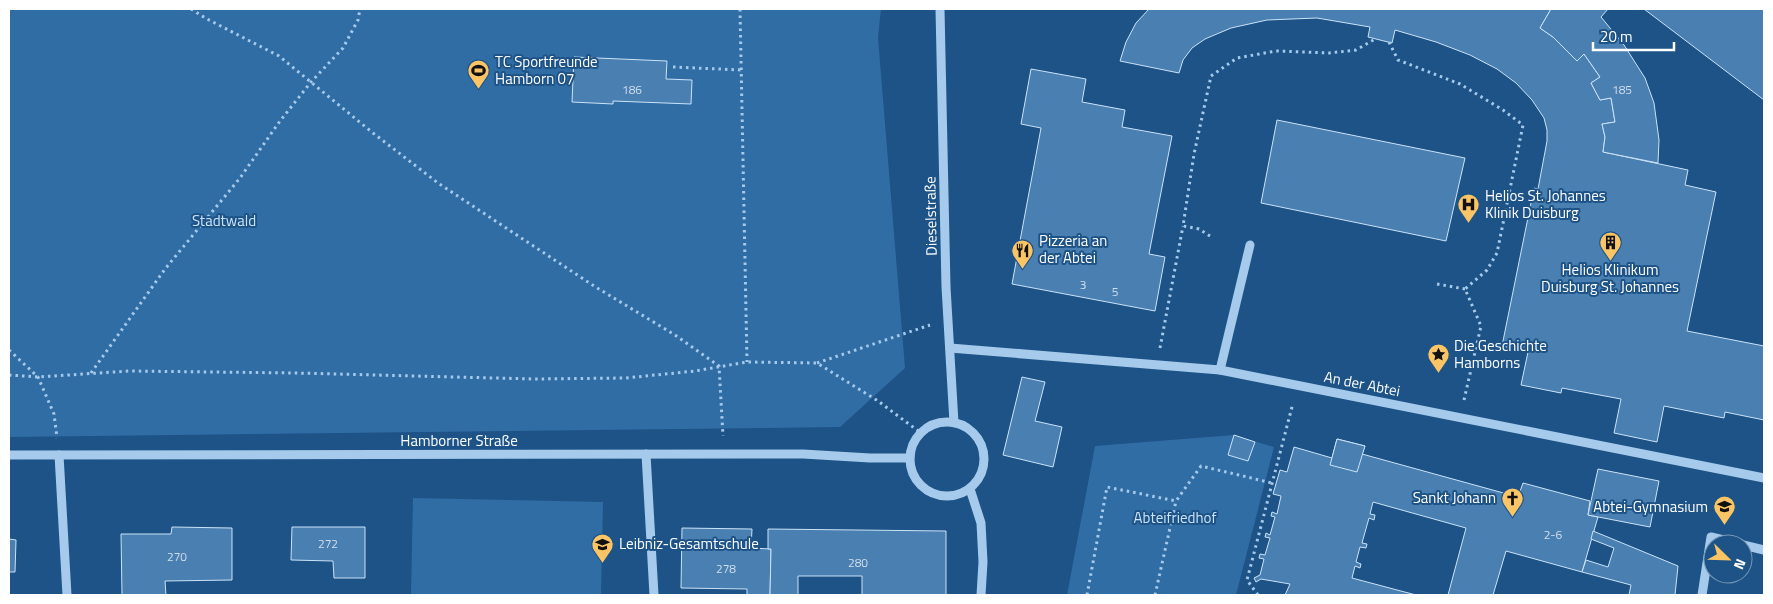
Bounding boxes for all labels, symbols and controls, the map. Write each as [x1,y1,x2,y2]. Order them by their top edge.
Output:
scale bar [1593,20,1674,52]
text: 20 m [1600,25,1633,48]
place label: TC Sportfreunde Hamborn 07 [495,50,598,90]
sports icon: TC Sportfreunde Hamborn 07 [467,59,491,90]
house number: 186 [622,80,642,99]
house number: 185 [1612,80,1632,99]
street label: Dieselstraße [918,176,943,256]
place label: Helios St. Johannes Klinik Duisburg [1485,184,1606,224]
hospital icon: Helios St. Johannes Klinik Duisburg [1457,193,1481,224]
park label: Stadtwald [192,209,256,232]
place label: Pizzeria an der Abtei [1039,229,1107,269]
building icon: Helios Klinikum Duisburg St. Johannes [1598,230,1622,261]
restaurant icon: Pizzeria an der Abtei [1011,238,1035,269]
place label: Helios Klinikum Duisburg St. Johannes [1541,258,1679,298]
house number: 3 [1080,275,1086,294]
house number: 5 [1112,282,1119,301]
place label: Die Geschichte Hamborns [1454,334,1547,374]
place icon: Die Geschichte Hamborns [1426,343,1450,374]
street label: An der Abtei [1322,365,1402,402]
street label: Hamborner Straße [400,429,518,452]
place label: Sankt Johann [1413,486,1496,509]
church icon: Sankt Johann [1500,486,1524,517]
place label: Abtei-Gymnasium [1593,495,1708,518]
school or university icon: Abtei-Gymnasium [1712,495,1736,526]
park label: Abteifriedhof [1134,506,1216,529]
house number: 2-6 [1544,525,1563,544]
school or university icon: Leibniz-Gesamtschule [591,532,615,563]
place label: Leibniz-Gesamtschule [619,532,759,555]
house number: 272 [318,534,338,553]
north arrow [1703,534,1753,584]
house number: 270 [167,547,187,566]
house number: 280 [848,553,868,572]
text: N [1729,556,1752,573]
house number: 278 [716,559,736,578]

